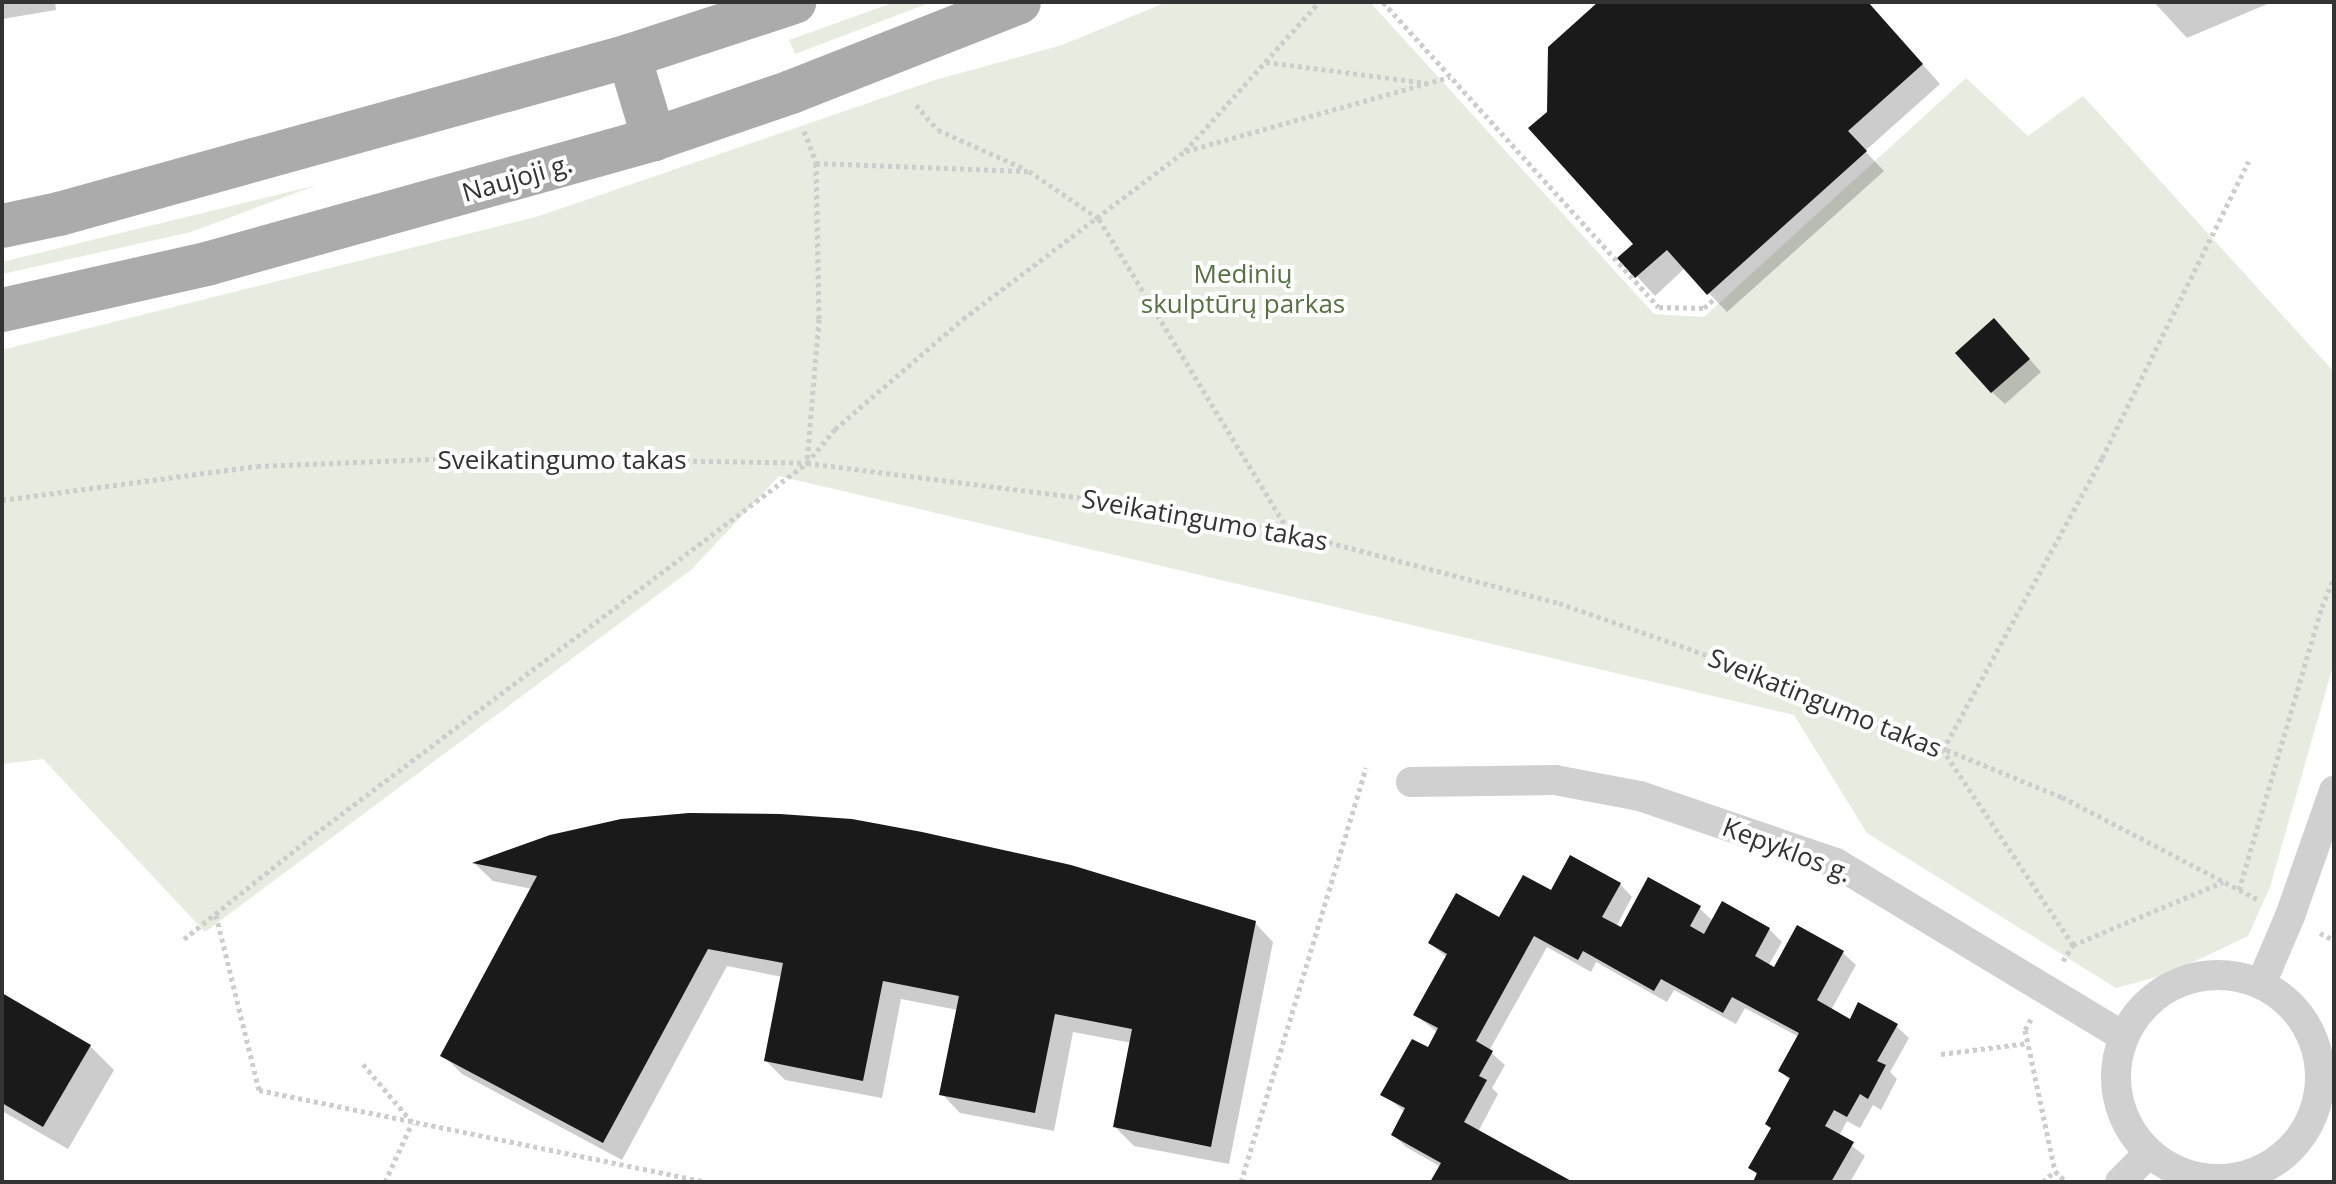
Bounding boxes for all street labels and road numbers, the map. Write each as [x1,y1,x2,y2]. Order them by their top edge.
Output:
street label: Naujoji g. [458,147,576,209]
street label: Sveikatingumo takas [437,444,687,476]
street label: Sveikatingumo takas [1080,483,1330,557]
street label: Sveikatingumo takas [1704,642,1946,764]
street label: Kepyklos g. [1718,811,1856,889]

